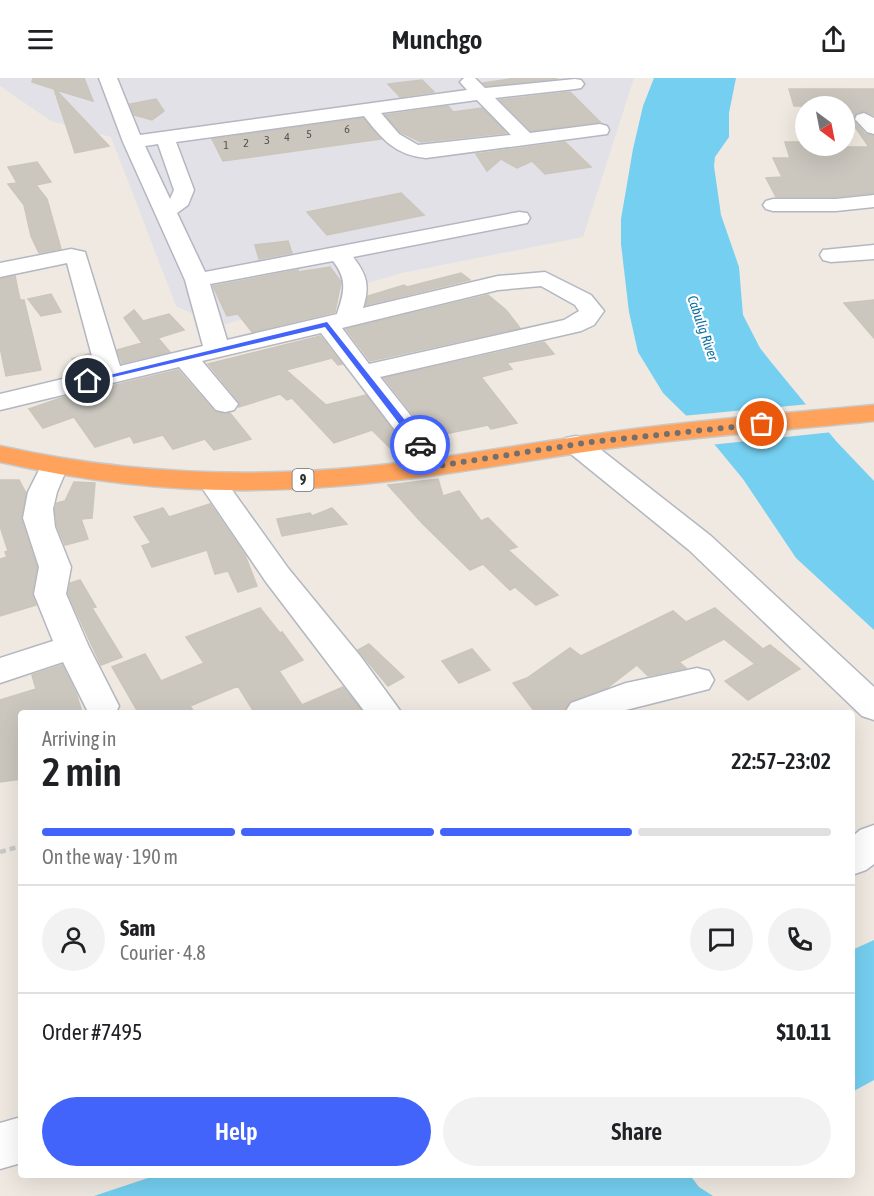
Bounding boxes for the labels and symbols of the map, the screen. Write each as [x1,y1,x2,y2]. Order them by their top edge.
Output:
north arrow [795,96,855,156]
house number: 6 [344,122,350,136]
house number: 5 [306,127,312,141]
house number: 4 [284,130,290,144]
house number: 3 [264,133,270,147]
house number: 2 [243,136,249,150]
house number: 1 [223,138,229,152]
water label: Cabulig River [684,293,722,364]
pin [62,355,113,406]
pin [736,398,787,449]
courier [390,415,450,475]
road number: 9 [292,469,314,491]

